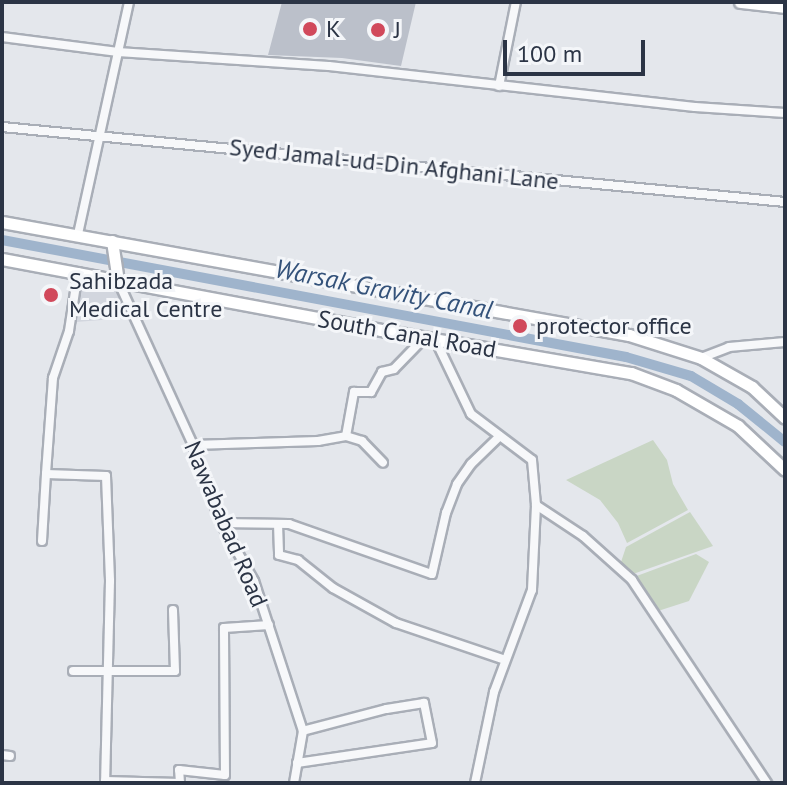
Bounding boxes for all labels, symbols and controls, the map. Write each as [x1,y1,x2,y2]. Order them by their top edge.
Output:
place label: K [326,15,341,43]
place label: J [394,16,401,44]
marker: K [301,20,319,38]
marker: J [369,21,387,39]
scale bar [507,24,649,74]
text: 100 m [517,38,582,69]
street label: Syed Jamal-ud-Din Afghani Lane [228,132,560,196]
water label: Warsak Gravity Canal [272,252,496,326]
place label: Sahibzada Medical Centre [69,267,222,323]
marker: Sahibzada Medical Centre [40,284,62,306]
street label: South Canal Road [316,304,498,364]
place label: protector office [536,312,692,340]
marker: protector office [511,317,529,335]
street label: Nawababad Road [178,437,274,611]

